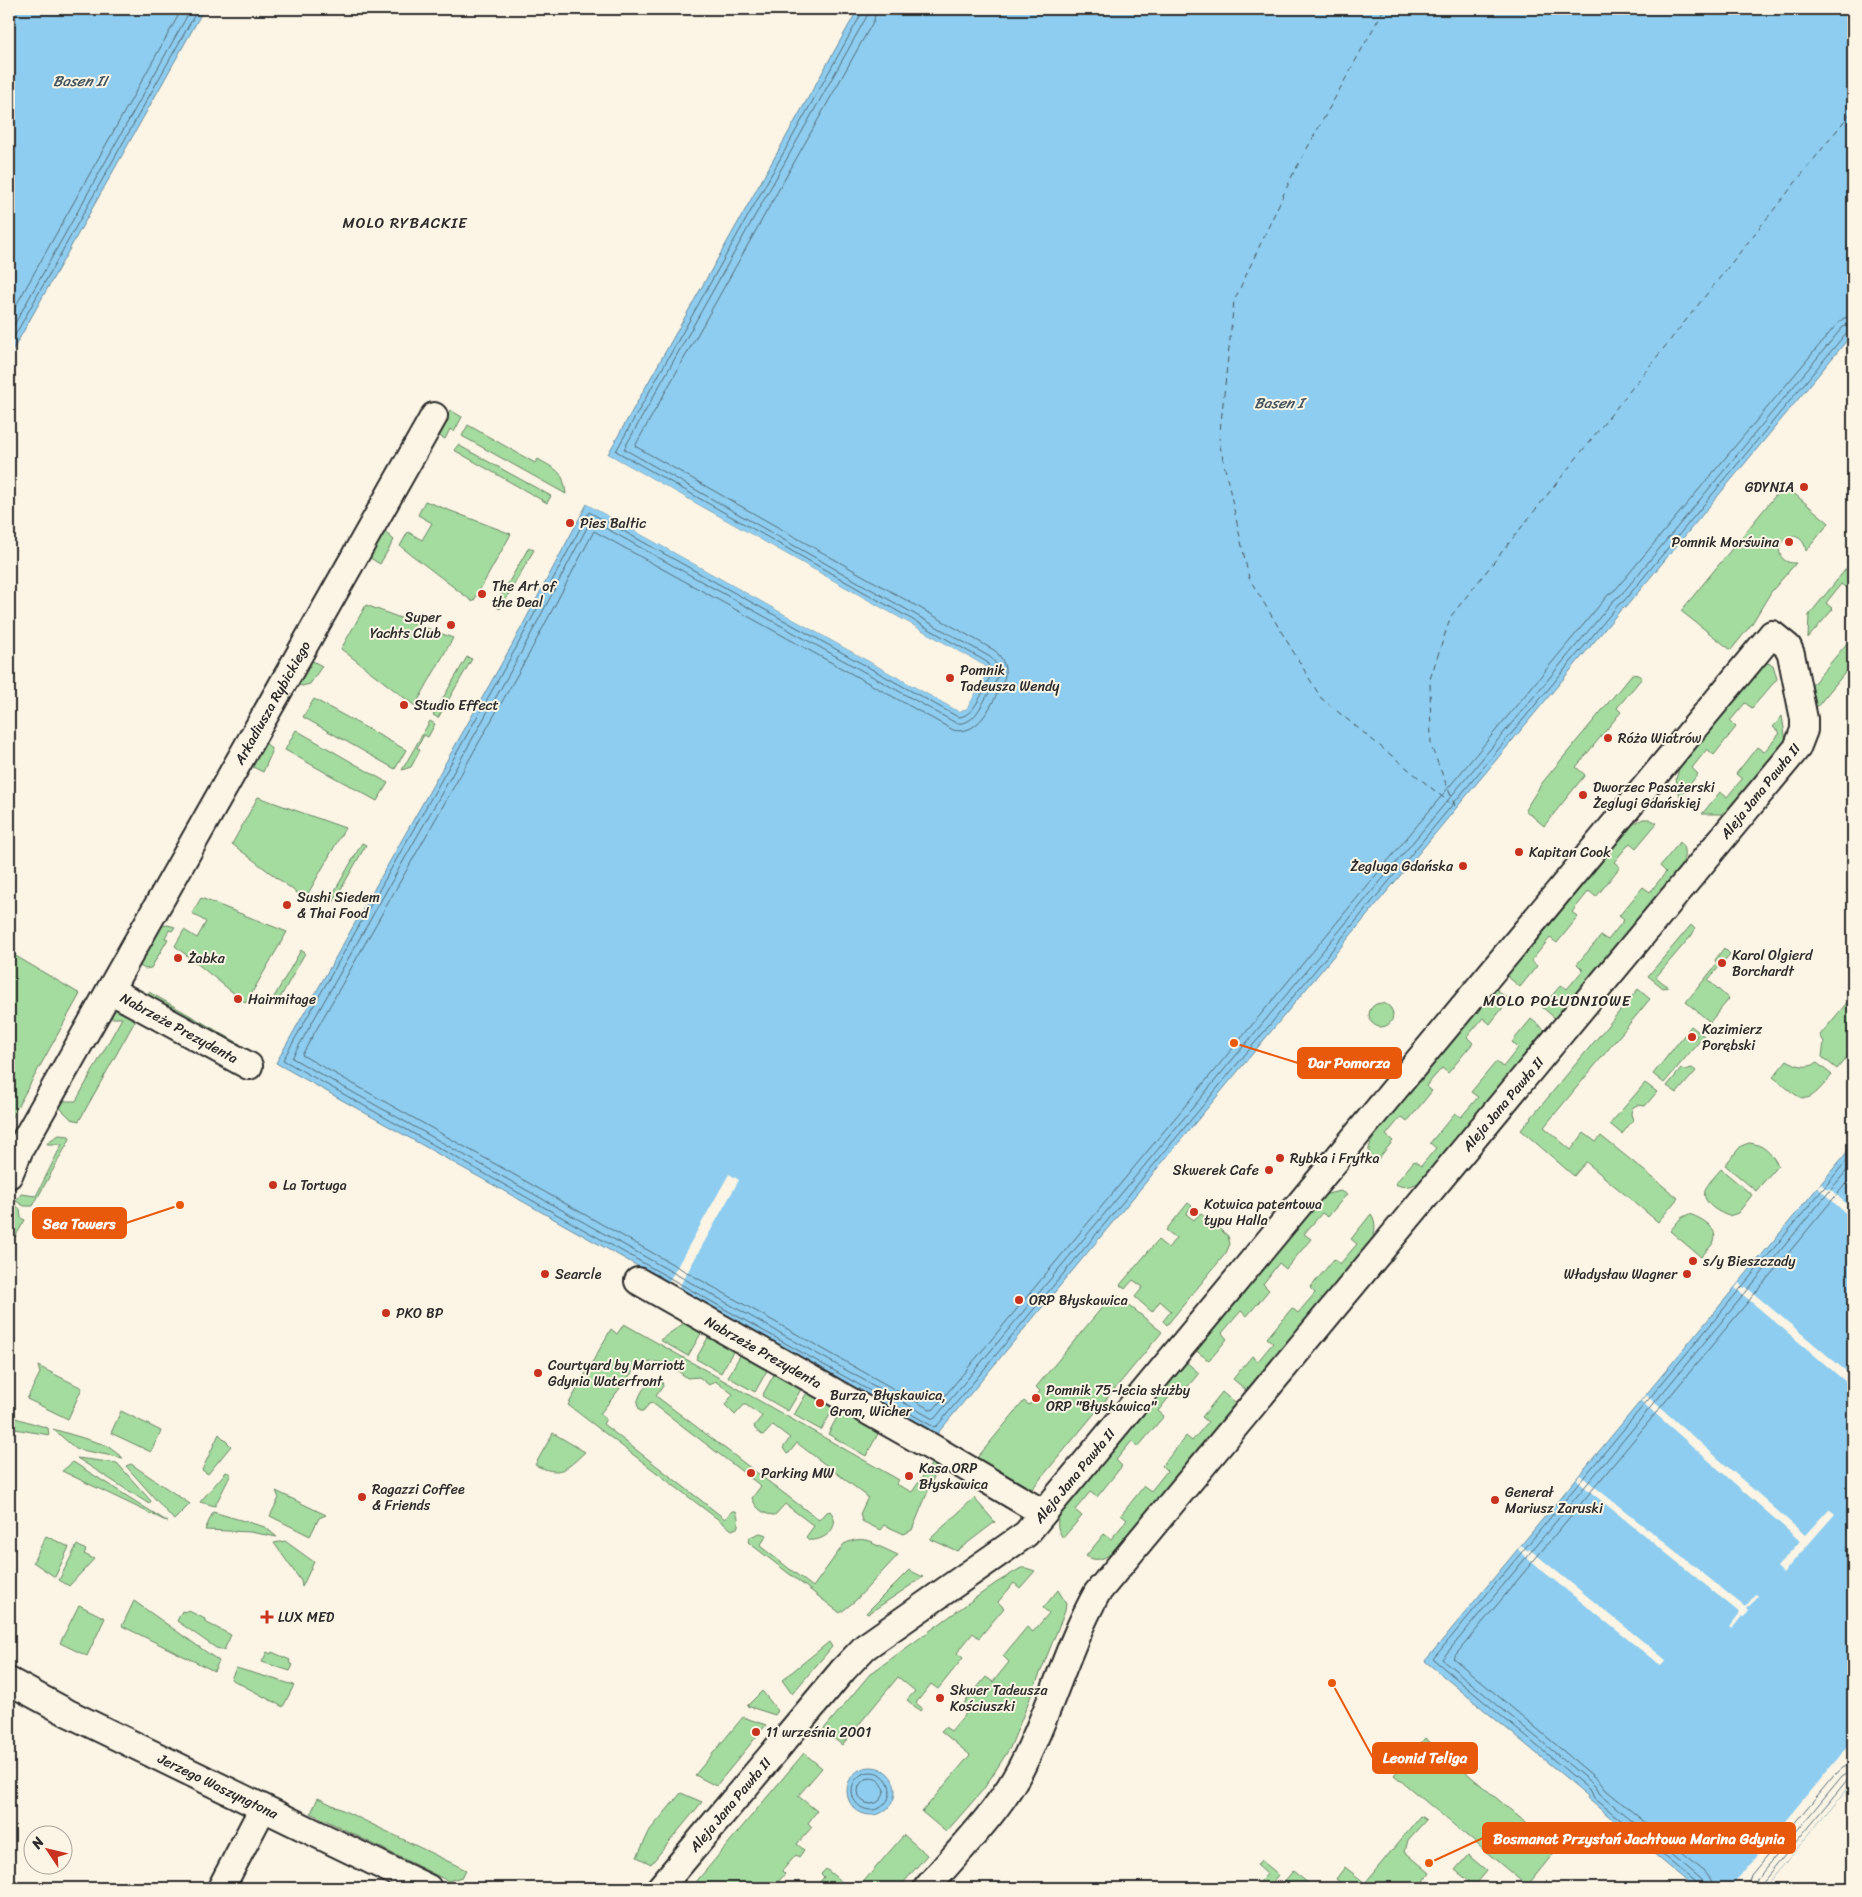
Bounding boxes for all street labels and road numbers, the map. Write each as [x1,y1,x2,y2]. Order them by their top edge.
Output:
street label: Arkadiusza Rybickiego [227,636,318,770]
street label: Aleja Jana Pawła II [1713,737,1807,846]
street label: Nabrzeże Prezydenta [116,986,243,1071]
street label: Aleja Jana Pawła II [1455,1051,1551,1158]
street label: Nabrzeże Prezydenta [700,1309,826,1396]
street label: Aleja Jana Pawła II [1027,1422,1122,1530]
street label: Jerzego Waszyngtona [153,1746,283,1827]
street label: Aleja Jana Pawła II [682,1751,778,1859]

